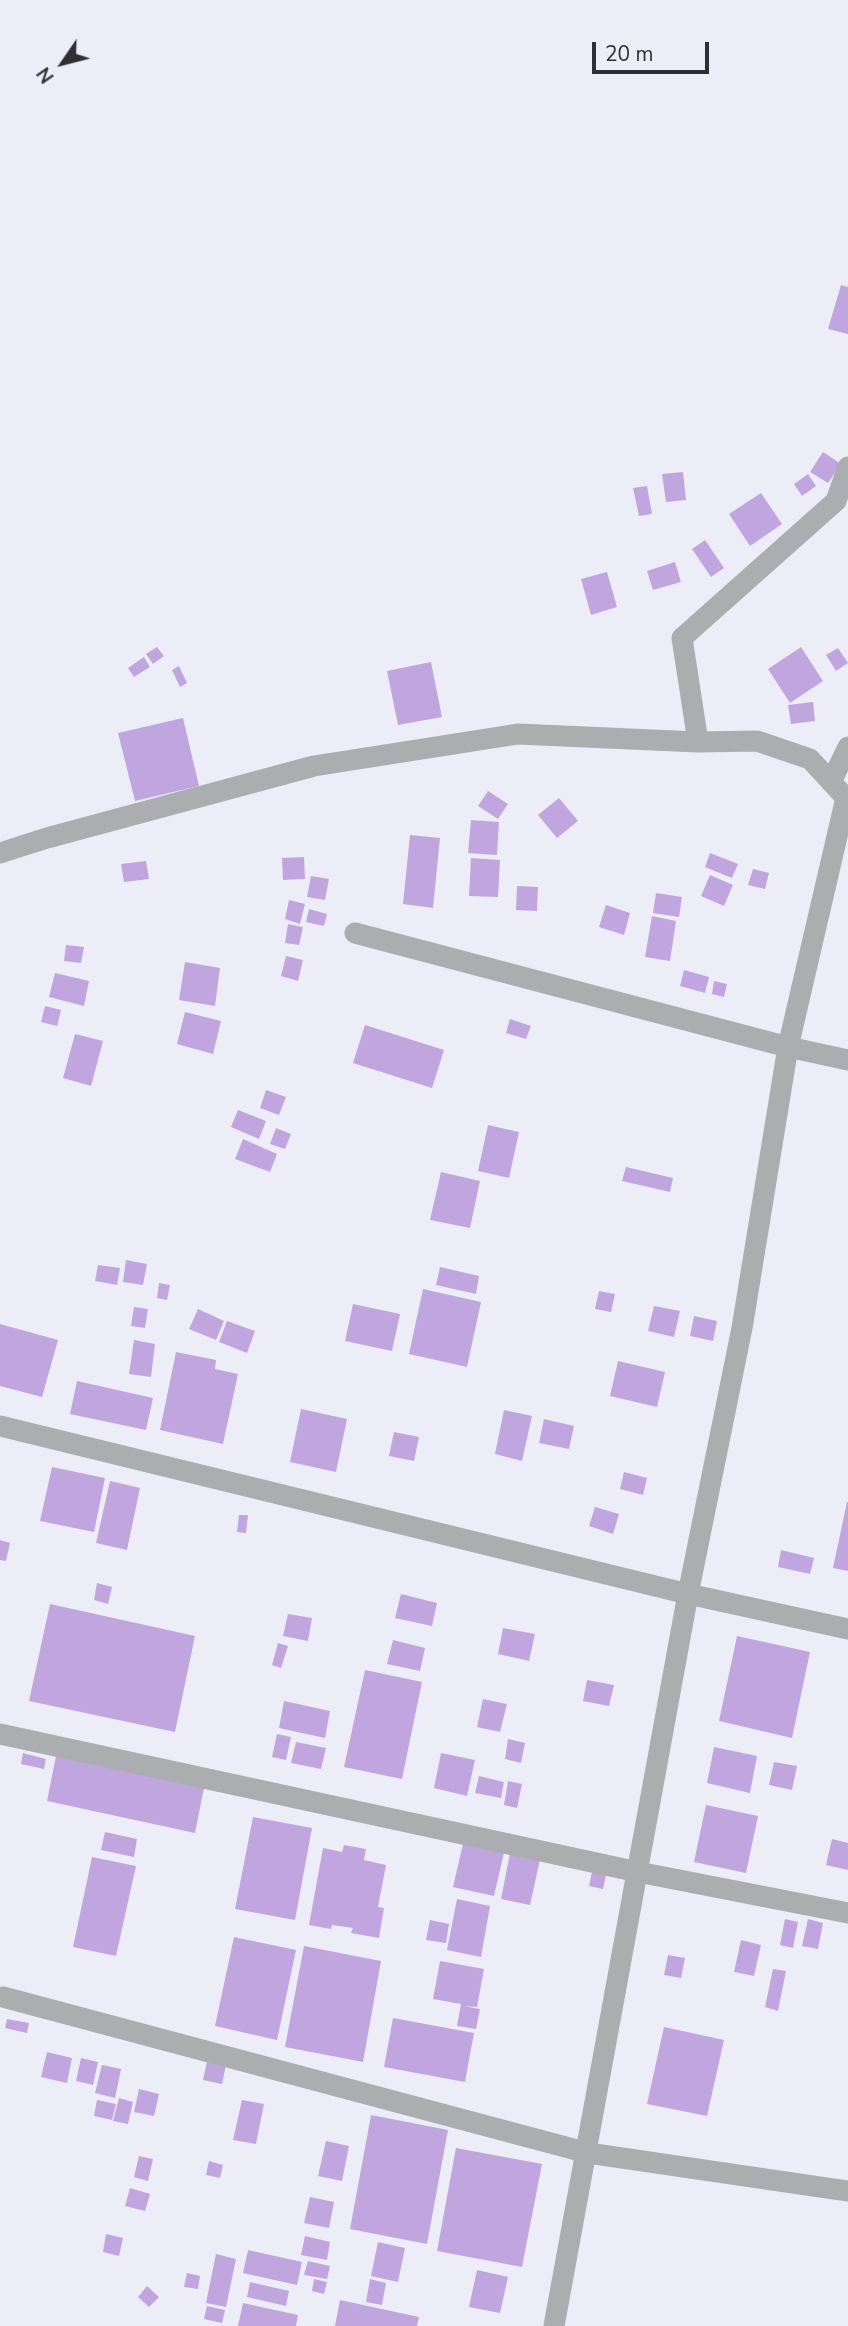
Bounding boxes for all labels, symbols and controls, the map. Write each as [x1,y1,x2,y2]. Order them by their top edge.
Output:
north arrow [28,28,98,98]
scale bar [596,28,713,72]
text: 20 m [605,40,654,68]
text: N [31,62,61,88]

